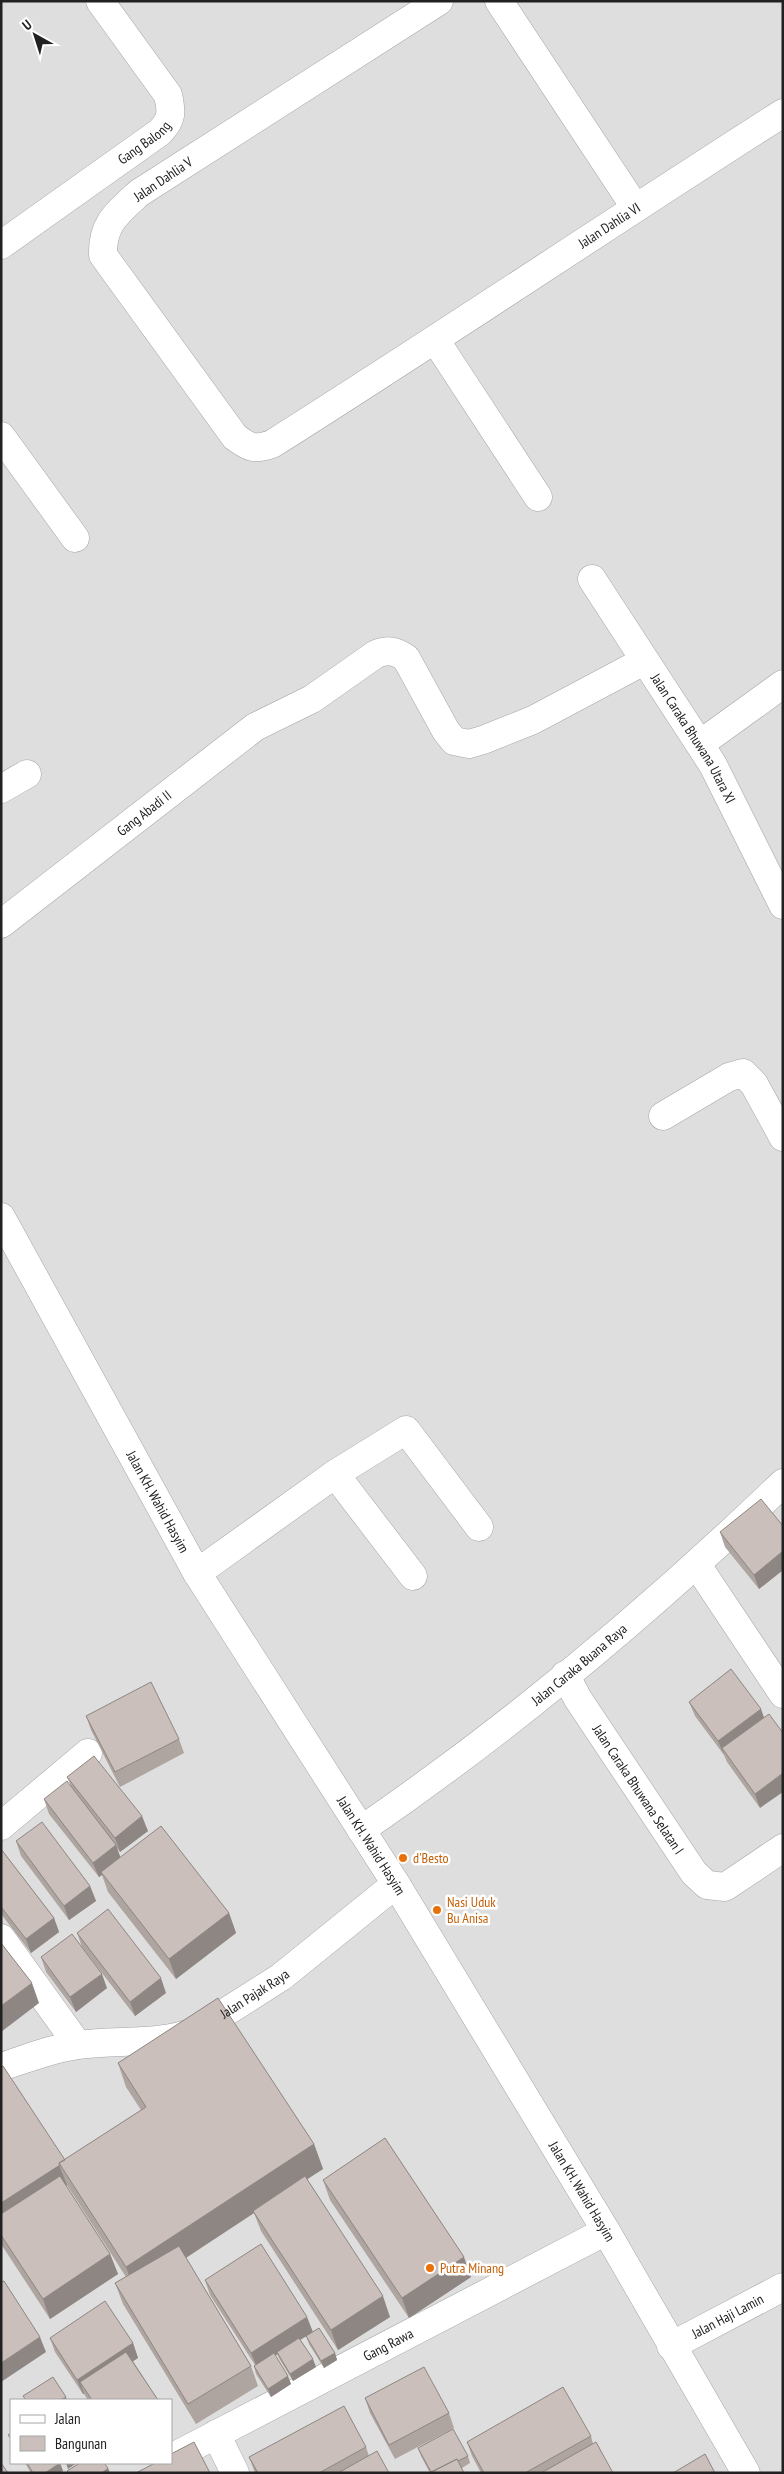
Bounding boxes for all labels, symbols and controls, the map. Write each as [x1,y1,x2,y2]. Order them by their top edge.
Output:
north arrow [10,10,60,60]
text: U [18,16,35,34]
street label: Gang Balong [114,118,175,168]
street label: Jalan Dahlia V [129,152,196,206]
street label: Jalan Dahlia VI [574,199,644,253]
street label: Jalan Caraka Bhuwana Utara XI [646,669,740,806]
street label: Gang Abadi II [113,786,175,840]
street label: Jalan KH. Wahid Hasyim [122,1447,193,1556]
street label: Jalan Caraka Buana Raya [527,1620,631,1710]
street label: Jalan Caraka Bhuwana Selatan I [588,1720,688,1858]
street label: Jalan KH. Wahid Hasyim [333,1792,410,1898]
place label: d'Besto [413,1849,449,1867]
marker: d'Besto [397,1852,409,1864]
place label: Nasi Uduk Bu Anisa [447,1893,496,1927]
marker: Nasi Uduk Bu Anisa [431,1904,443,1916]
street label: Jalan Pajak Raya [216,1965,293,2023]
street label: Jalan KH. Wahid Hasyim [544,2137,619,2245]
place label: Putra Minang [440,2259,504,2277]
marker: Putra Minang [424,2262,436,2274]
street label: Jalan Haji Lamin [688,2290,767,2343]
street label: Gang Rawa [360,2324,416,2365]
legend [10,2399,172,2464]
text: Jalan [54,2409,81,2428]
text: Bangunan [55,2434,107,2453]

